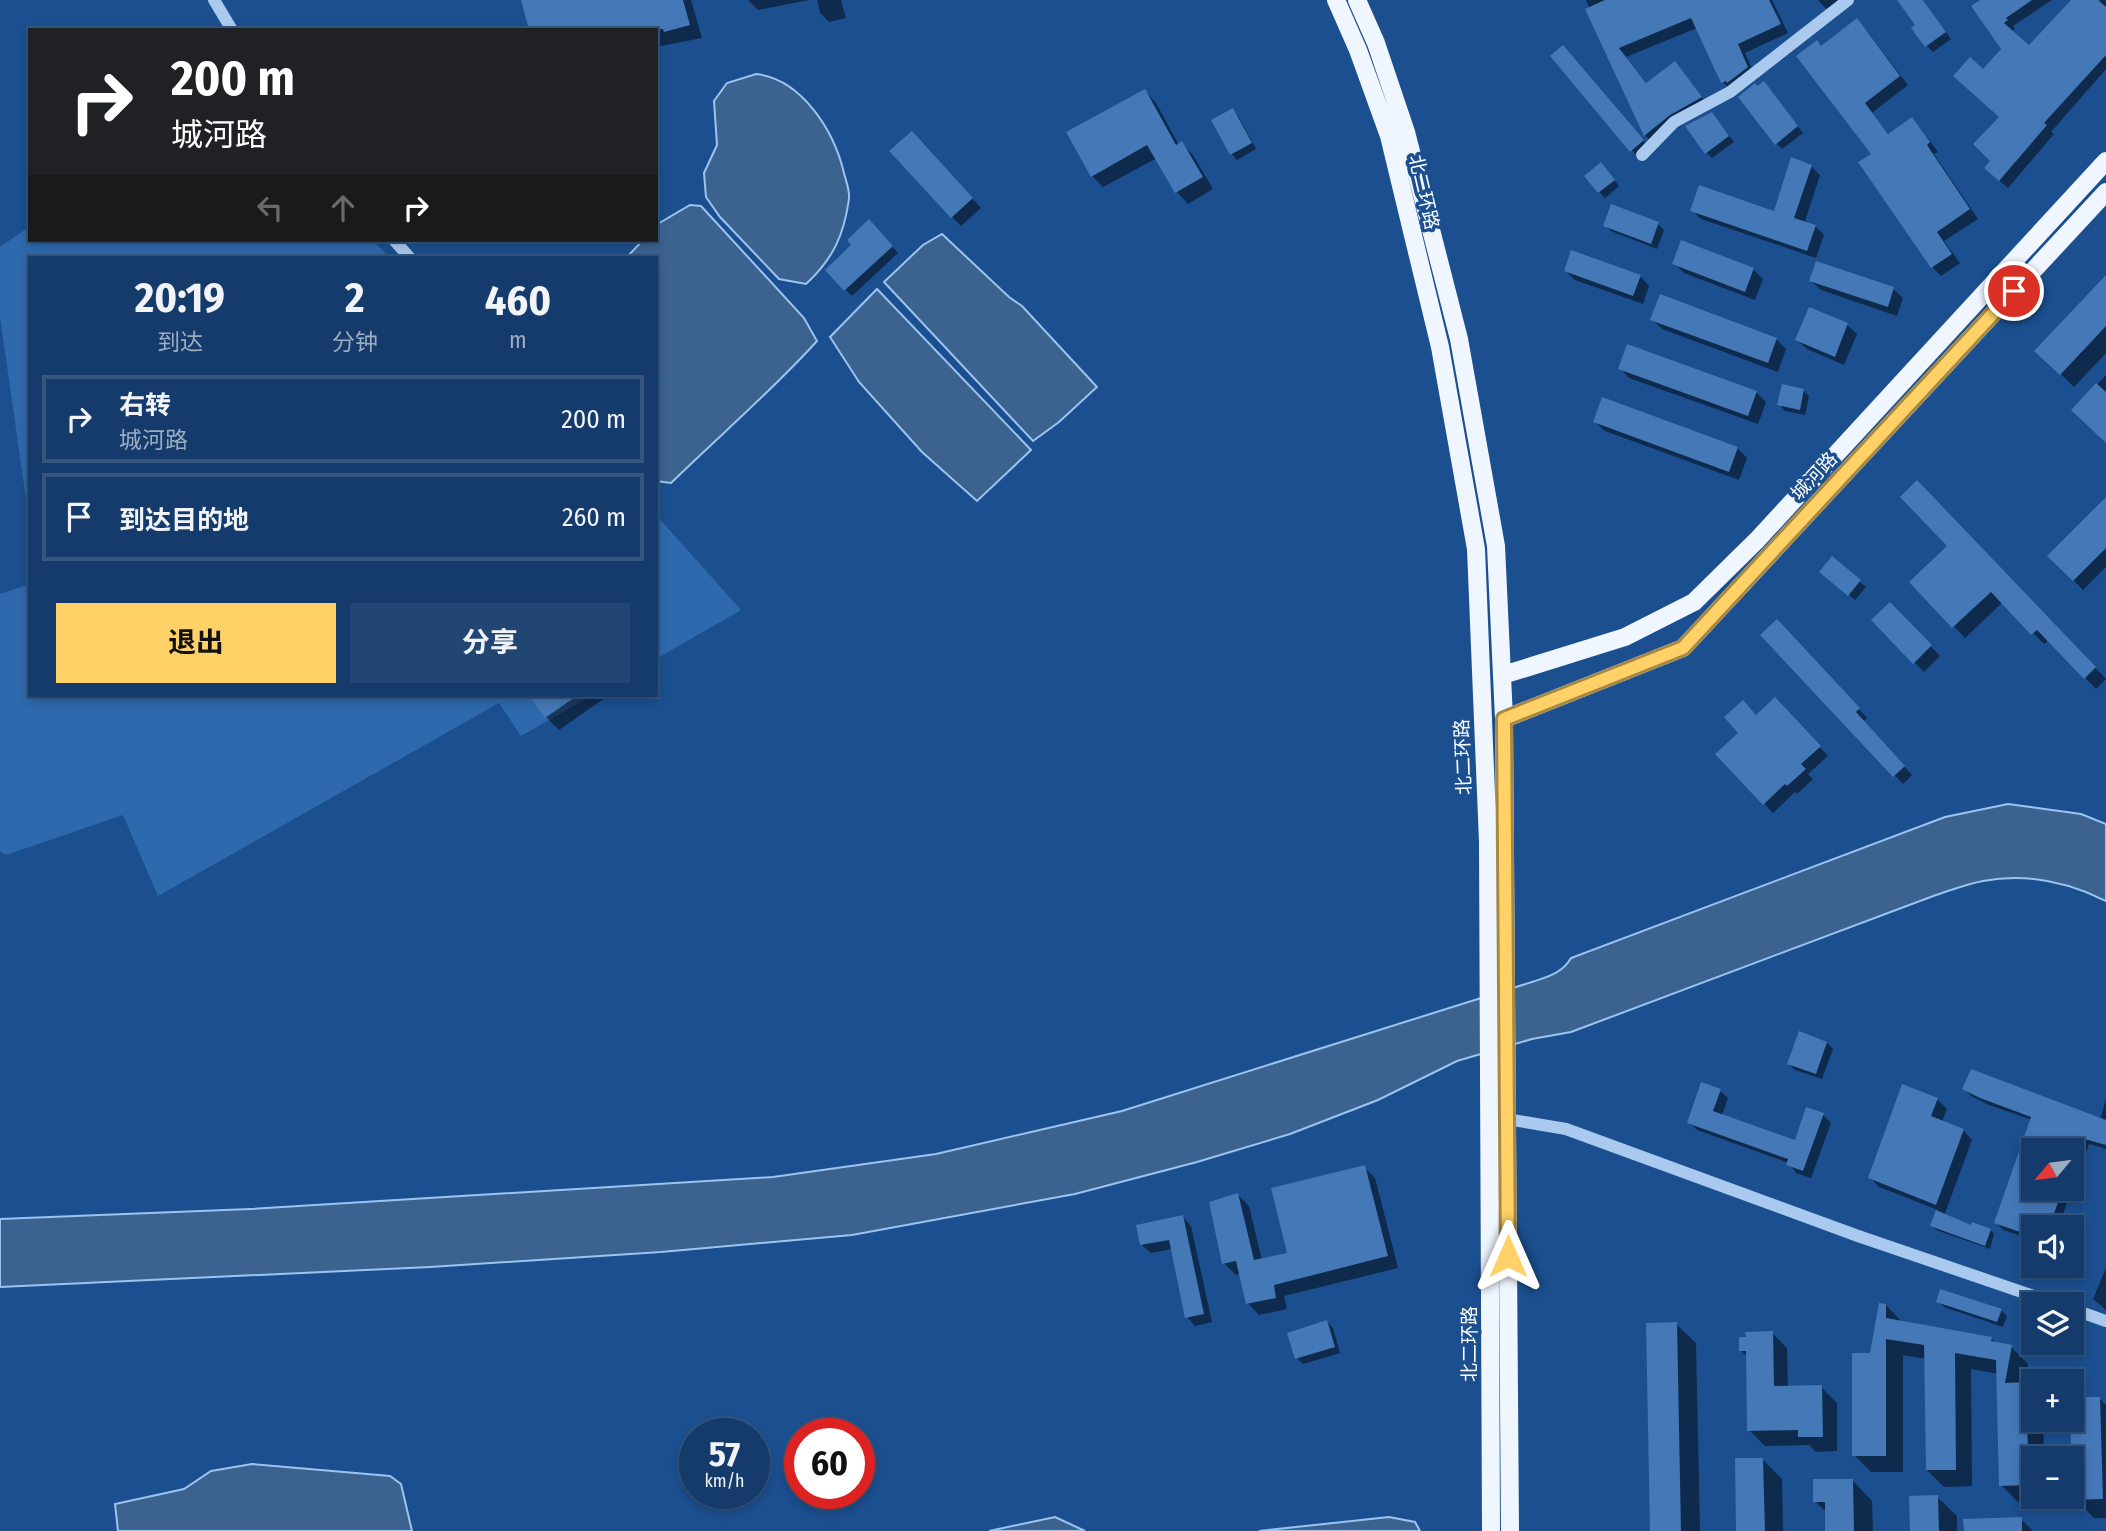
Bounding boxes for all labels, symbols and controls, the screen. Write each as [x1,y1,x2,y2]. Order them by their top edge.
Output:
text: 200 m [171,49,295,108]
icon: right [56,56,147,147]
text: 城河路 [171,116,267,154]
street label: 北二环路 [1404,152,1444,232]
icon: left [251,189,289,227]
icon: ahead [324,189,362,227]
icon: right [397,189,435,227]
pin [1984,261,2044,321]
icon: arrive [1995,272,2033,310]
text: 20:19 [135,273,225,323]
text: 2 [345,273,365,323]
text: 460 [485,276,551,326]
text: m [509,326,527,354]
text: 到达 [157,328,203,356]
text: 分钟 [332,328,378,356]
text: 右转 [119,390,171,421]
icon: right [60,400,98,438]
text: 200 m [561,404,626,435]
text: 城河路 [119,426,188,454]
street label: 城河路 [1786,447,1842,505]
icon: arrive [60,498,98,536]
text: 260 m [562,502,626,533]
text: 到达目的地 [119,505,249,536]
button: 退出 [56,603,336,683]
button: 分享 [350,603,630,683]
street label: 北二环路 [1450,719,1476,795]
north arrow [2021,1138,2084,1200]
map controls [2021,1138,2084,1509]
button: sound [2021,1215,2084,1278]
position arrow [1471,1219,1545,1293]
button: layers [2021,1292,2084,1355]
street label: 北二环路 [1458,1306,1481,1382]
button: + [2021,1369,2084,1432]
speed limit sign: 60 [784,1418,875,1509]
text: 57 [709,1433,740,1475]
button: − [2021,1446,2084,1509]
text: km/h [704,1470,745,1492]

